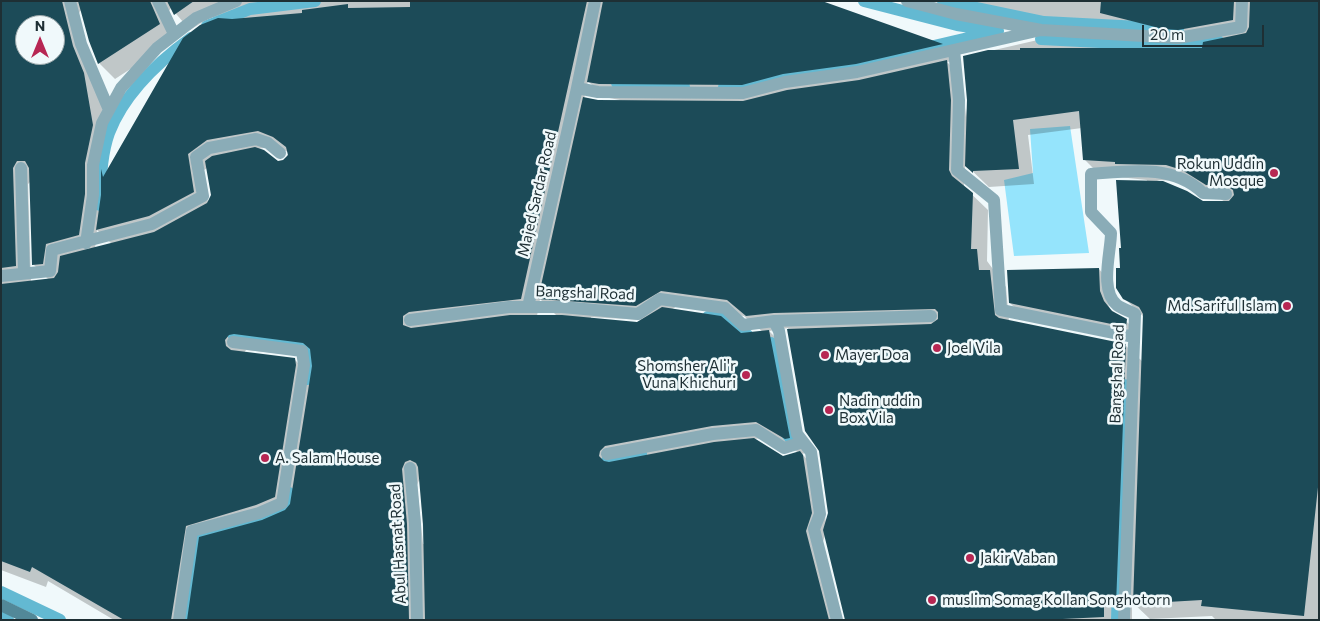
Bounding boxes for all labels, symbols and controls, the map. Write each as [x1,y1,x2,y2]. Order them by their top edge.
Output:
north arrow [15,15,65,65]
scale bar [1145,15,1268,47]
text: N [35,17,45,34]
text: 20 m [1150,25,1184,43]
street label: Majed Sardar Road [514,130,560,258]
place label: Rokun Uddin Mosque [1177,155,1264,190]
marker: Rokun Uddin Mosque [1268,167,1280,179]
street label: Bangshal Road [535,282,635,304]
place label: Md.Sariful Islam [1167,297,1277,315]
marker: Md.Sariful Islam [1281,300,1293,312]
street label: Bangshal Road [1106,324,1128,424]
place label: Joel Vila [947,339,1001,357]
marker: Joel Vila [931,342,943,354]
place label: Mayer Doa [835,346,909,364]
marker: Mayer Doa [819,349,831,361]
place label: Shomsher Ali'r Vuna Khichuri [637,357,736,392]
marker: Shomsher Ali'r Vuna Khichuri [740,369,752,381]
place label: Nadin uddin Box Vila [839,392,920,427]
marker: Nadin uddin Box Vila [823,404,835,416]
place label: A. Salam House [275,449,379,467]
marker: A. Salam House [259,452,271,464]
street label: Abul Hasnat Road [386,483,410,605]
place label: Jakir Vaban [980,549,1056,567]
marker: Jakir Vaban [964,552,976,564]
place label: muslim Somag Kollan Songhotorn [942,591,1171,609]
marker: muslim Somag Kollan Songhotorn [926,594,938,606]

